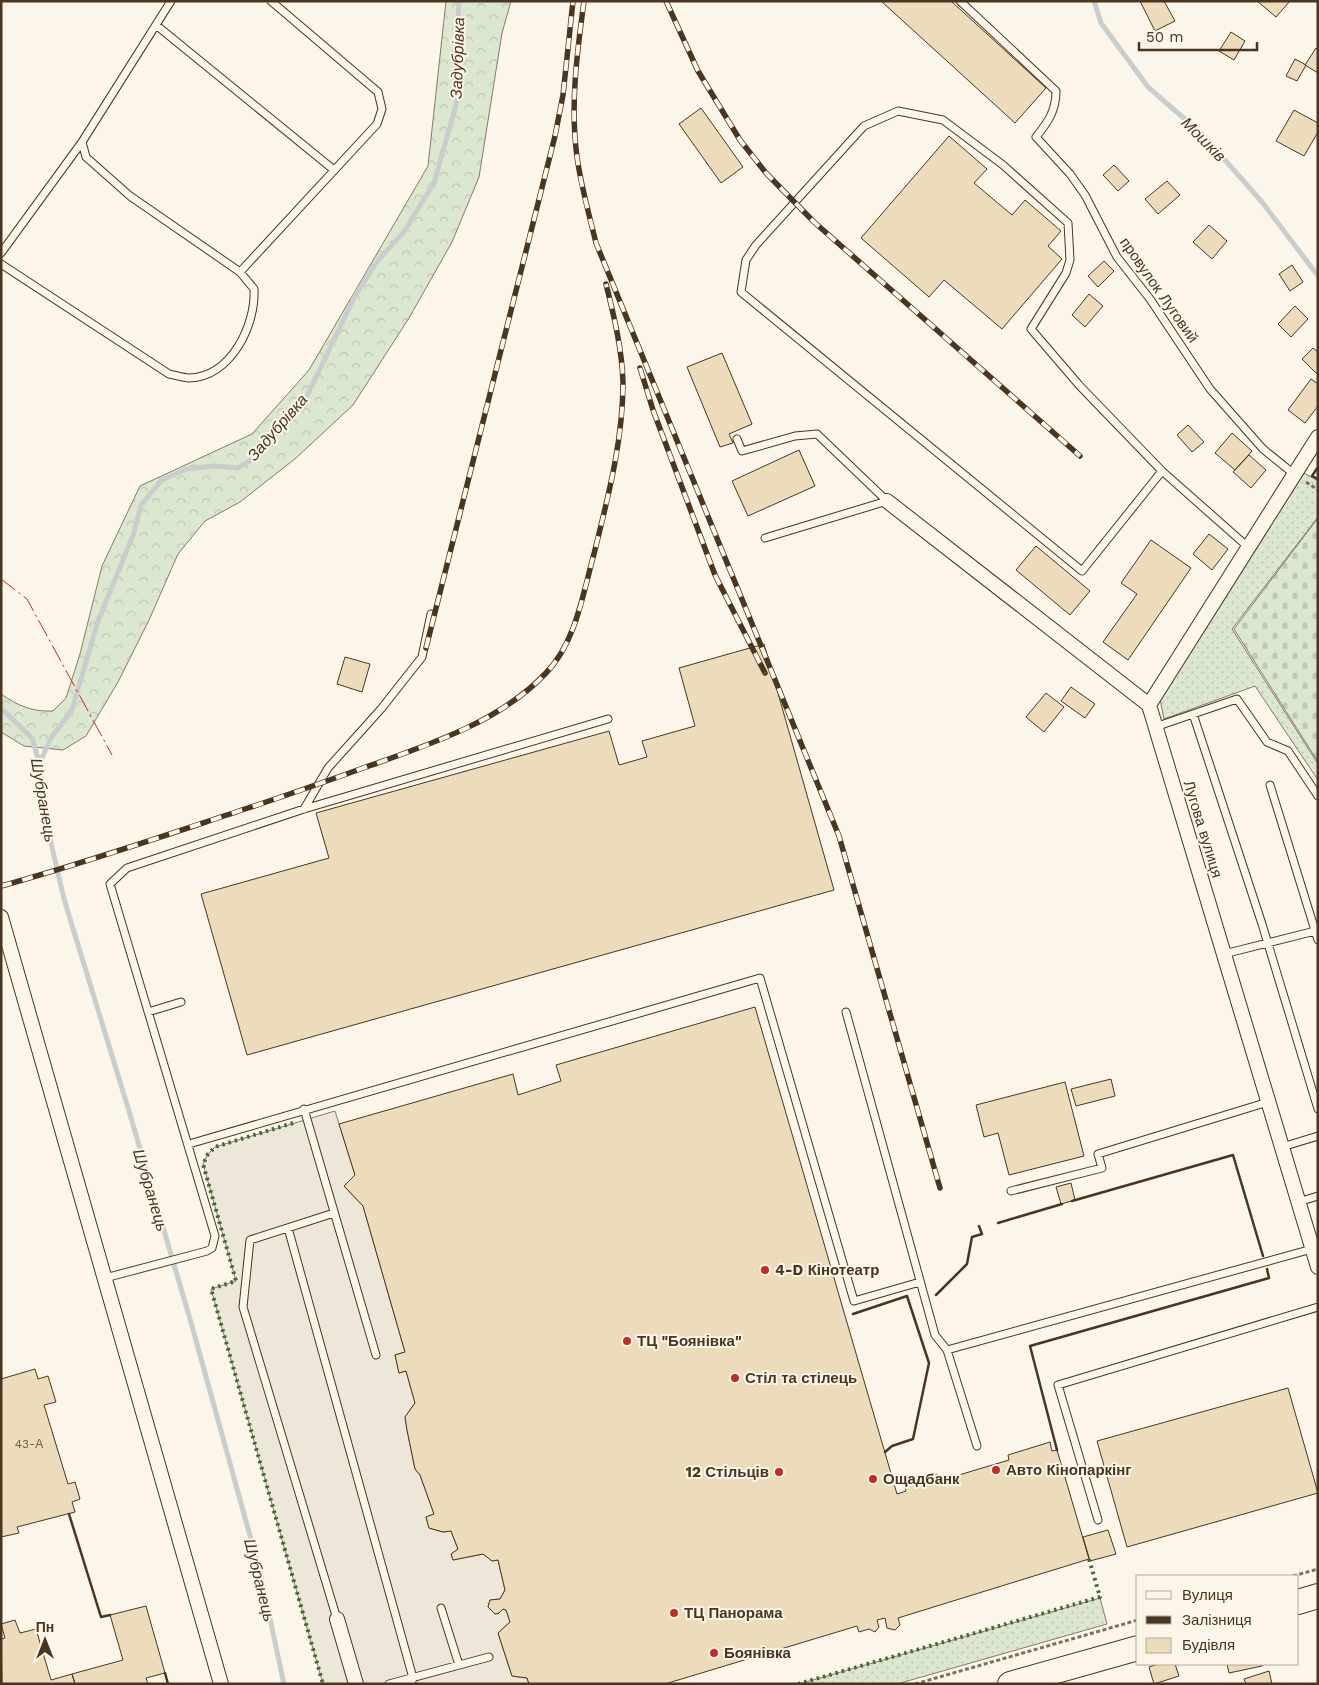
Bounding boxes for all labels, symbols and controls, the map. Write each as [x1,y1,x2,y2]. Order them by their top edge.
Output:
water label: Задубрівка [447,17,468,99]
scale bar [1139,20,1256,52]
text: 50 m [1146,28,1183,46]
water label: Мошків [1177,113,1230,166]
street label: провулок Луговий [1116,234,1202,346]
water label: Задубрівка [243,390,312,465]
water label: Шубранець [27,757,60,844]
street label: Лугова вулиця [1180,778,1226,880]
water label: Шубранець [129,1147,172,1234]
place label: 4-D Кінотеатр [775,1261,879,1279]
marker: 4-D Кінотеатр [759,1264,771,1276]
place label: ТЦ "Боянівка" [637,1332,742,1350]
marker: ТЦ "Боянівка" [621,1335,633,1347]
place label: Стіл та стілець [745,1369,857,1387]
marker: Стіл та стілець [729,1372,741,1384]
house number: 43-А [15,1437,43,1451]
place label: Авто Кінопаркінг [1006,1461,1132,1479]
place label: 12 Стільців [686,1463,769,1481]
marker: Авто Кінопаркінг [990,1464,1002,1476]
marker: 12 Стільців [773,1466,785,1478]
place label: Ощадбанк [883,1470,960,1488]
marker: Ощадбанк [867,1473,879,1485]
water label: Шубранець [240,1537,279,1624]
legend [1136,1575,1299,1665]
text: Вулиця [1182,1586,1233,1604]
place label: ТЦ Панорама [684,1604,783,1622]
marker: ТЦ Панорама [668,1607,680,1619]
text: Залізниця [1182,1611,1252,1629]
north arrow [20,1615,70,1665]
text: Пн [36,1619,54,1635]
text: Будівля [1182,1636,1235,1654]
place label: Боянівка [724,1644,791,1662]
marker: Боянівка [708,1647,720,1659]

